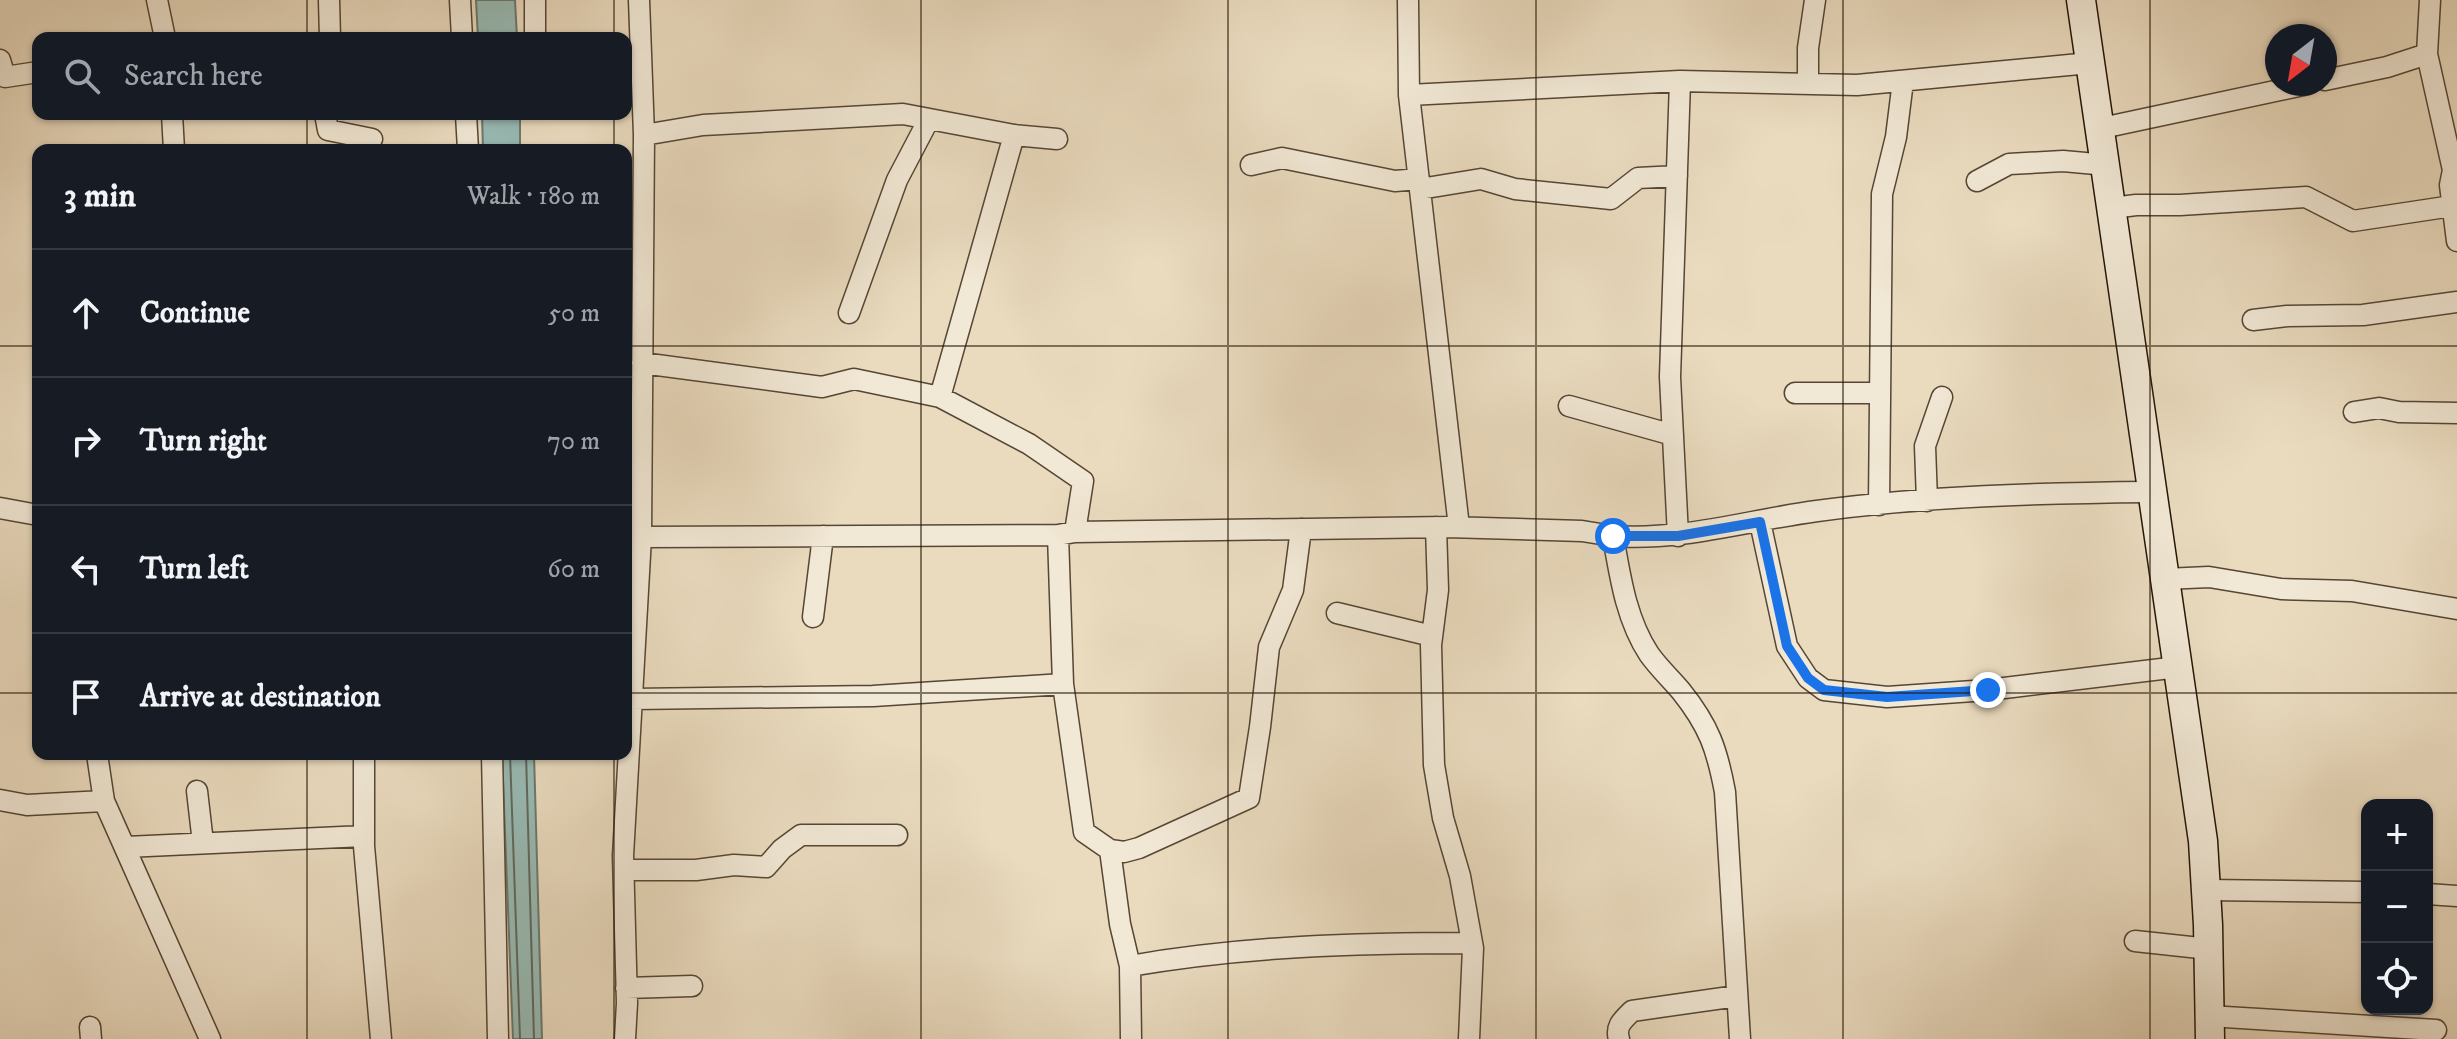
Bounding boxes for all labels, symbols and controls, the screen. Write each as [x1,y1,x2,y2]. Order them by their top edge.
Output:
north arrow [2265,24,2337,96]
search box [32,32,632,120]
icon: search [60,54,104,98]
text: Search here [124,58,263,95]
text: 3 min [64,175,136,217]
text: Walk · 180 m [467,180,600,213]
icon: ahead [64,291,108,335]
text: Continue [140,295,250,332]
text: 50 m [548,297,600,330]
icon: right [64,419,108,463]
text: Turn right [140,423,267,460]
text: 70 m [547,425,600,458]
route start [1595,518,1631,554]
icon: left [64,547,108,591]
text: Turn left [140,551,249,588]
text: 60 m [547,553,600,586]
route end [1970,672,2006,708]
icon: arrive [64,675,108,719]
text: Arrive at destination [140,679,381,716]
map controls [2361,799,2433,1015]
button: + [2361,799,2433,871]
button: − [2361,871,2433,943]
button: locate [2361,943,2433,1015]

